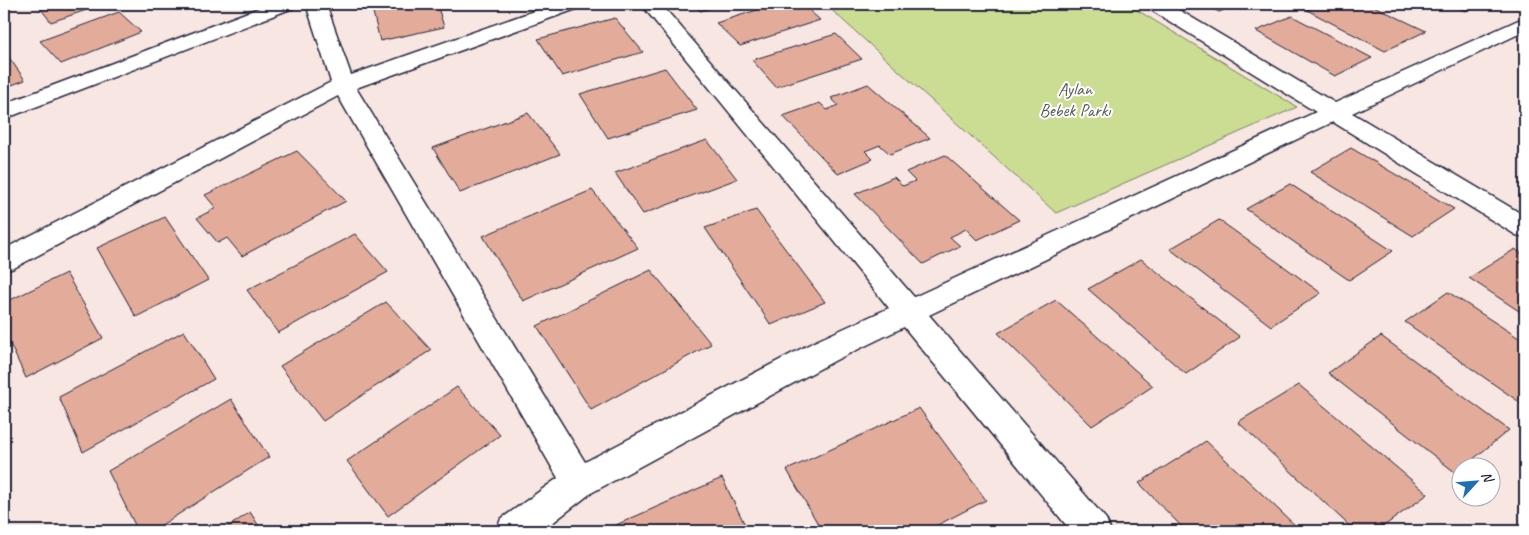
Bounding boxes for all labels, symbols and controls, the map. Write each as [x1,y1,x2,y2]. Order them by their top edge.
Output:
park label: Aylan Bebek Parkı [1039,78,1111,121]
north arrow [1452,458,1502,508]
text: N [1478,469,1498,486]

